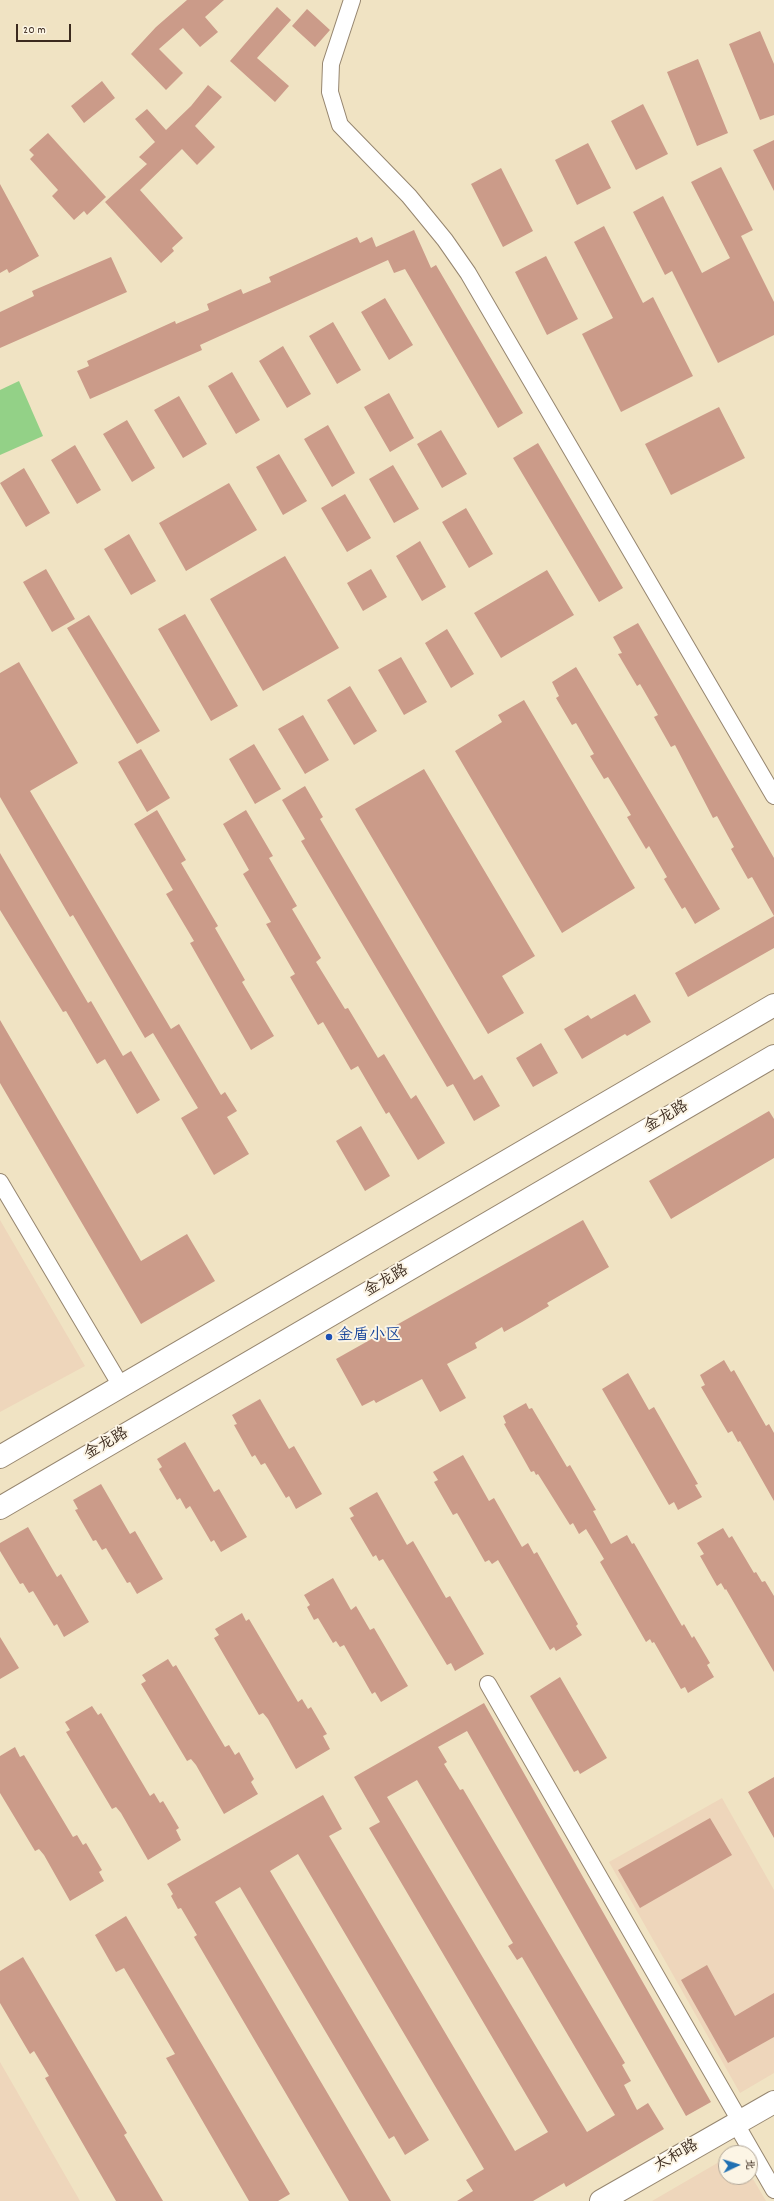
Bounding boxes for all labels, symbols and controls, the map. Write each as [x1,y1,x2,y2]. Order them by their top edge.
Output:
scale bar [18,16,73,42]
text: 20 m [23,22,46,39]
street label: 金龙路 [641,1098,693,1138]
street label: 金龙路 [361,1262,413,1302]
place label: 金盾小区 [337,1327,401,1347]
marker: 金盾小区 [324,1332,334,1342]
street label: 金龙路 [81,1425,133,1465]
street label: 太和路 [651,2137,703,2177]
north arrow [718,2145,758,2185]
text: 北 [741,2158,757,2170]

